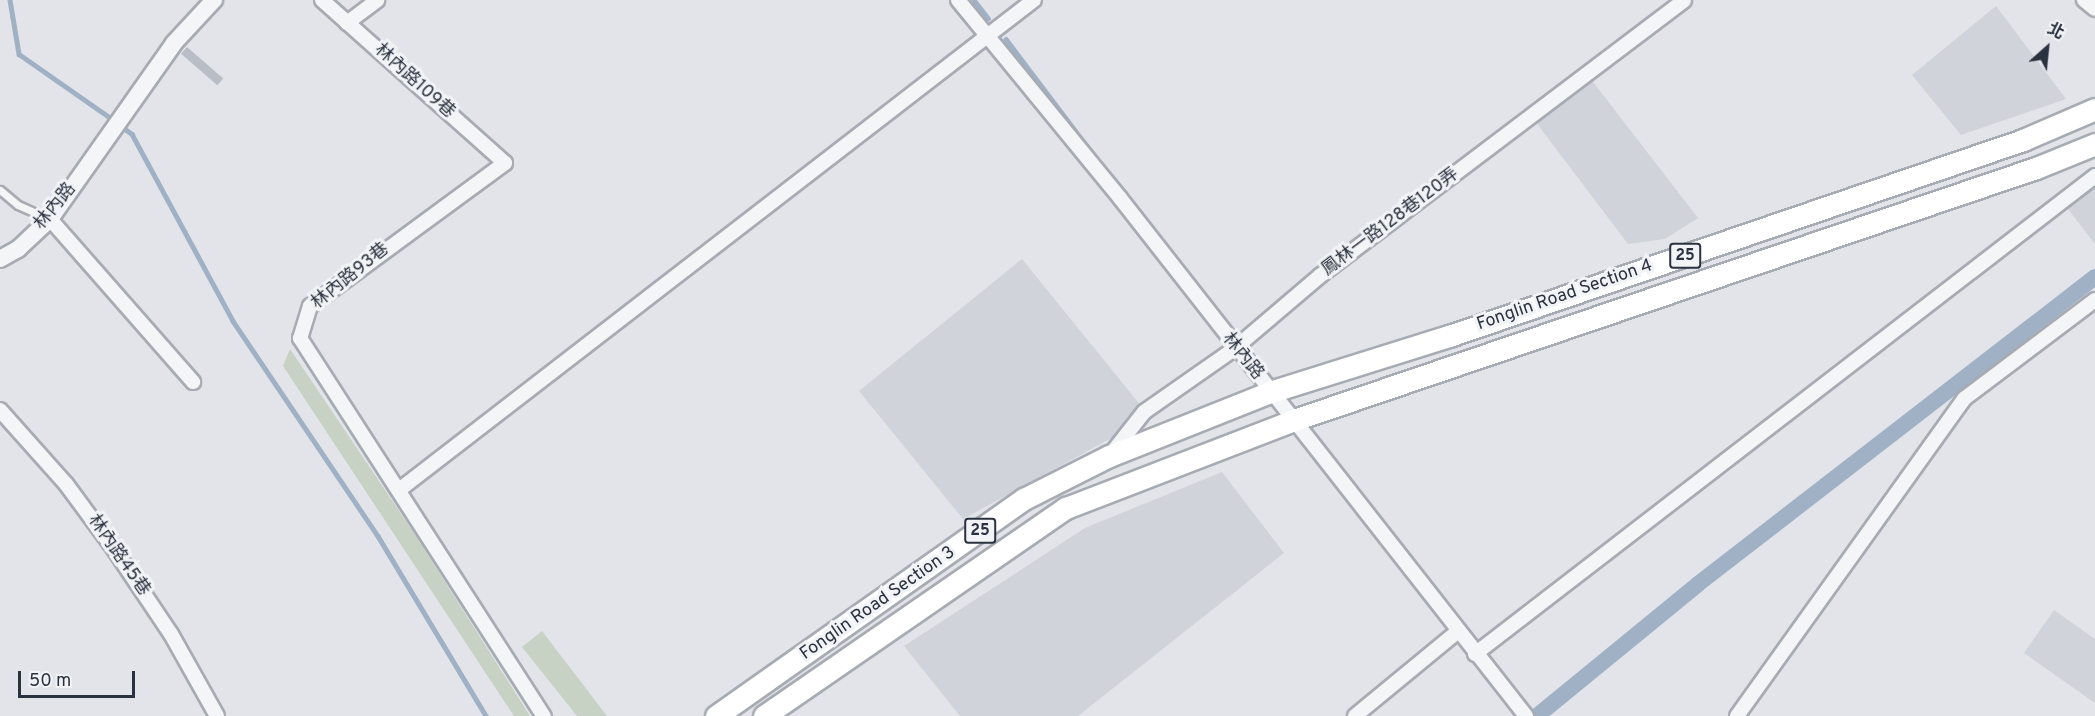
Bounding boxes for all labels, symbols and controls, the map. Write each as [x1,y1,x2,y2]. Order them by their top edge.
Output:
north arrow [2017,18,2077,78]
text: 北 [2043,19,2067,45]
street label: 林內路109巷 [369,40,459,124]
street label: 鳳林一路128巷120弄 [1318,164,1464,282]
street label: 林內路 [31,179,81,235]
street label: 林內路93巷 [308,239,394,315]
road number: 25 [1668,243,1702,269]
street label: Fonglin Road Section 4 [1474,256,1656,336]
street label: 林內路 [1217,329,1267,385]
street label: 林內路45巷 [82,511,154,601]
road number: 25 [964,518,996,544]
street label: Fonglin Road Section 3 [796,542,960,666]
scale bar [21,659,138,697]
text: 50 m [29,670,71,693]

